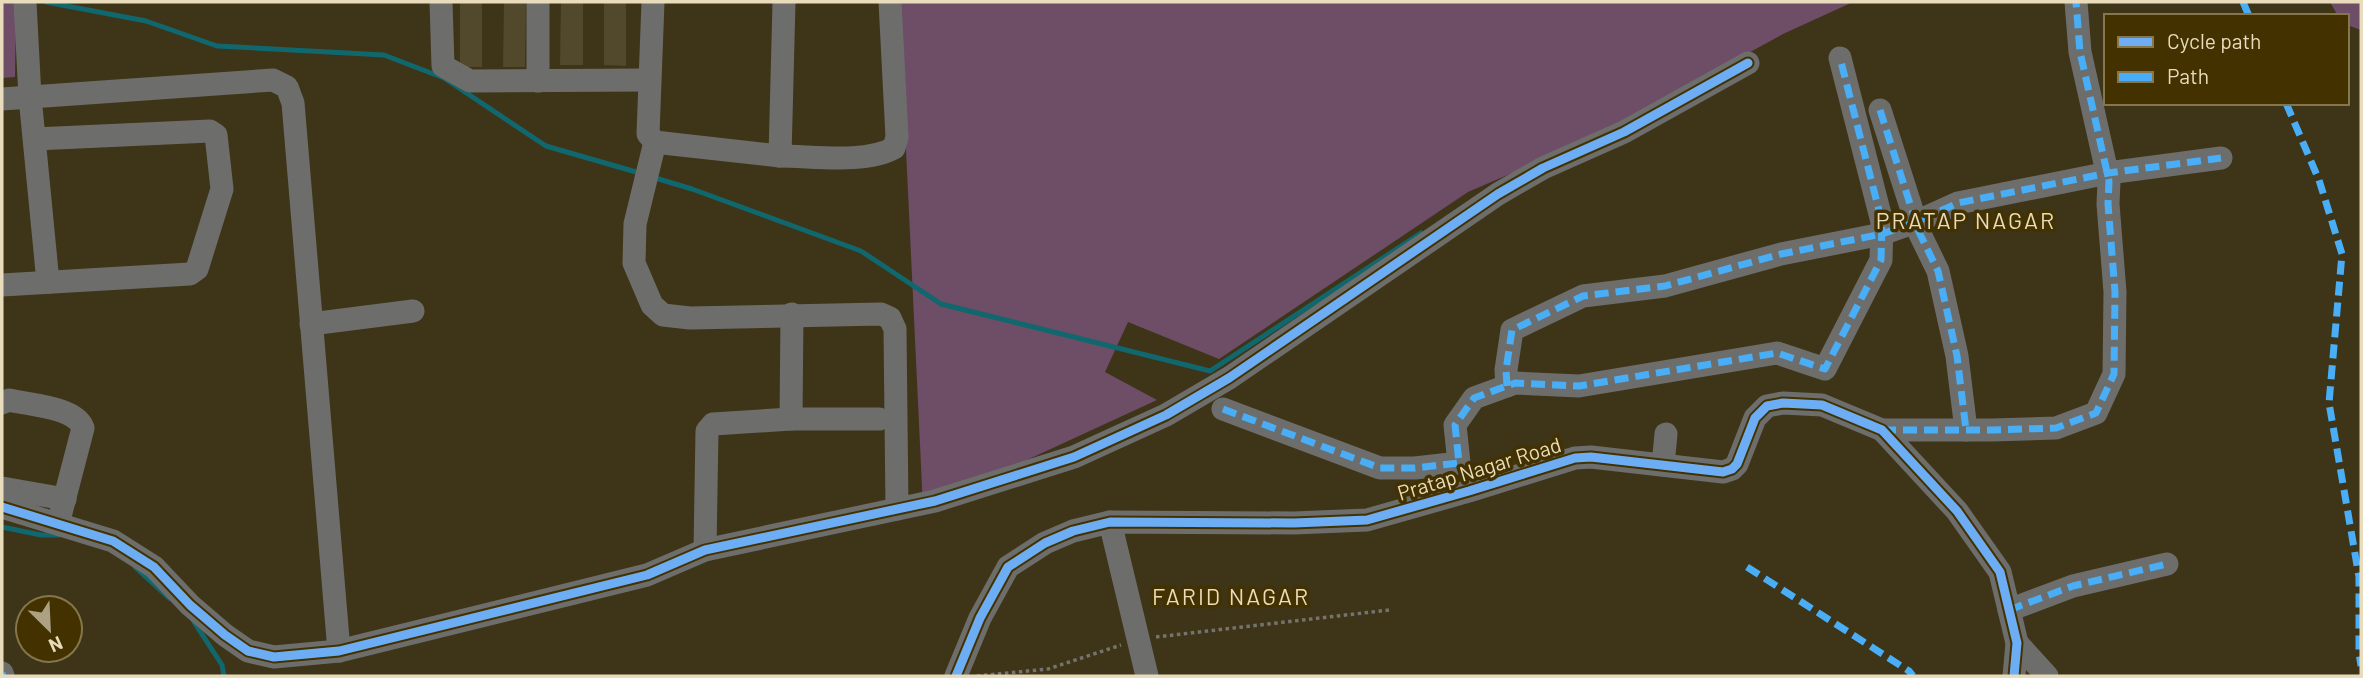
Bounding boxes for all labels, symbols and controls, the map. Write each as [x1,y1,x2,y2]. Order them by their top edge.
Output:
legend [2104,14,2349,105]
text: Cycle path [2167,28,2261,53]
text: Path [2167,63,2209,88]
district label: PRATAP NAGAR [1876,206,2056,234]
street label: Pratap Nagar Road [1394,431,1564,505]
district label: FARID NAGAR [1152,582,1310,610]
north arrow [14,594,84,664]
text: N [46,632,67,658]

